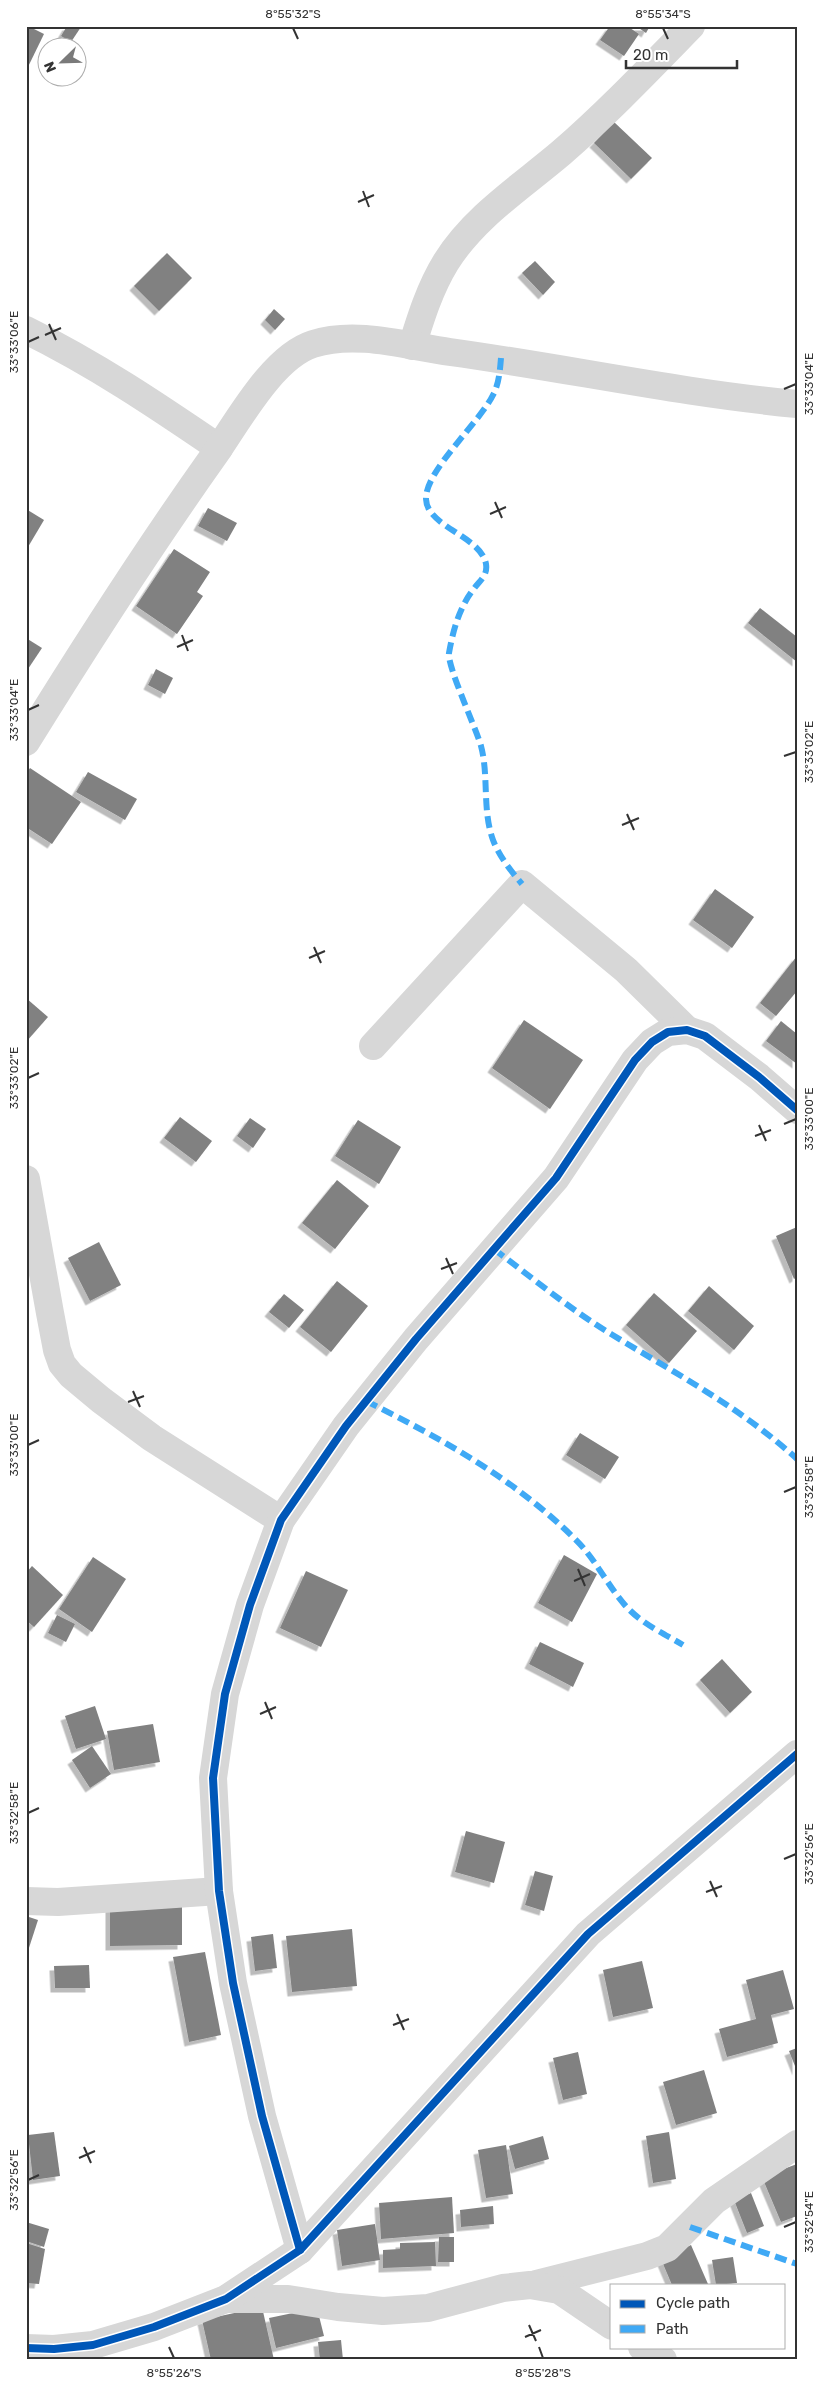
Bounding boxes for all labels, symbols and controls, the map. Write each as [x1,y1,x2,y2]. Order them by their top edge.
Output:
text: 8°55'32"S [265,7,321,21]
text: 8°55'34"S [635,7,691,21]
north arrow [38,38,88,88]
scale bar [626,38,737,70]
text: 20 m [633,46,668,64]
text: N [41,59,60,75]
text: 33°33'06"E [7,311,21,373]
text: 33°33'04"E [802,353,816,415]
text: 33°33'04"E [7,679,21,741]
text: 33°33'02"E [802,721,816,783]
text: 33°33'02"E [7,1047,21,1109]
text: 33°33'00"E [802,1087,816,1151]
text: 33°33'00"E [7,1413,21,1477]
text: 33°32'58"E [802,1456,816,1518]
text: 33°32'58"E [7,1782,21,1844]
text: 33°32'56"E [802,1823,816,1885]
text: 33°32'56"E [7,2149,21,2211]
text: 33°32'54"E [802,2191,816,2253]
legend [610,2284,786,2348]
text: Cycle path [656,2294,730,2312]
text: Path [656,2320,689,2338]
text: 8°55'26"S [147,2366,201,2380]
text: 8°55'28"S [515,2366,571,2380]

